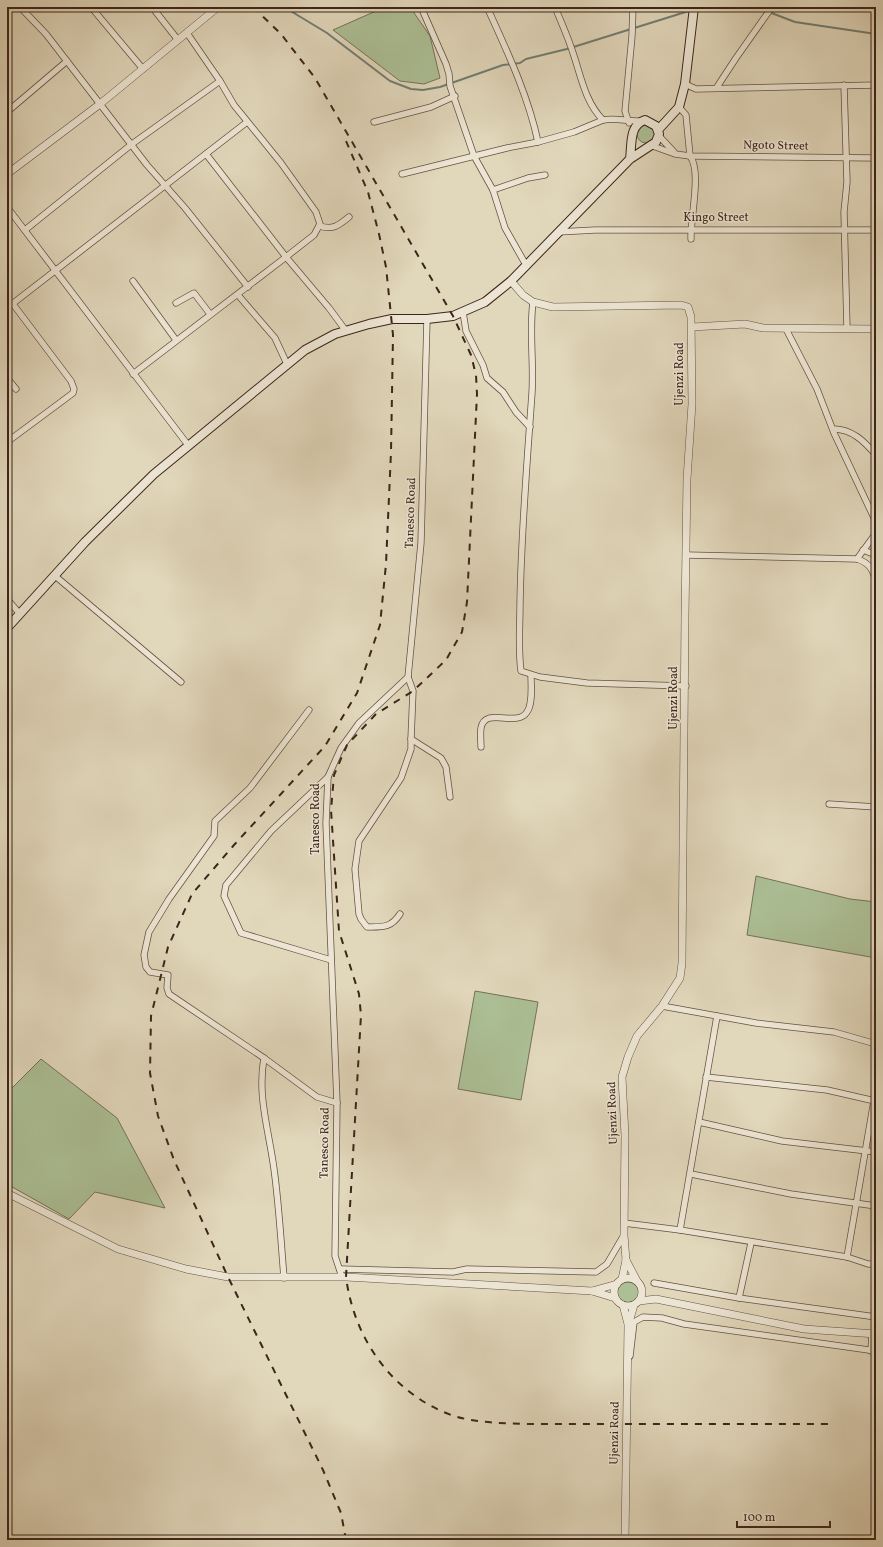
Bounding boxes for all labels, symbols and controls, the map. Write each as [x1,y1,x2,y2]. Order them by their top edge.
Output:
street label: Ngoto Street [743,137,809,155]
street label: Kingo Street [683,210,749,226]
street label: Ujenzi Road [672,342,688,406]
street label: Tanesco Road [402,477,420,549]
street label: Ujenzi Road [666,666,682,730]
street label: Tanesco Road [308,783,324,855]
street label: Ujenzi Road [604,1081,622,1145]
street label: Tanesco Road [316,1107,334,1179]
street label: Ujenzi Road [606,1401,624,1465]
scale bar [737,1503,830,1529]
text: 100 m [743,1510,776,1526]

